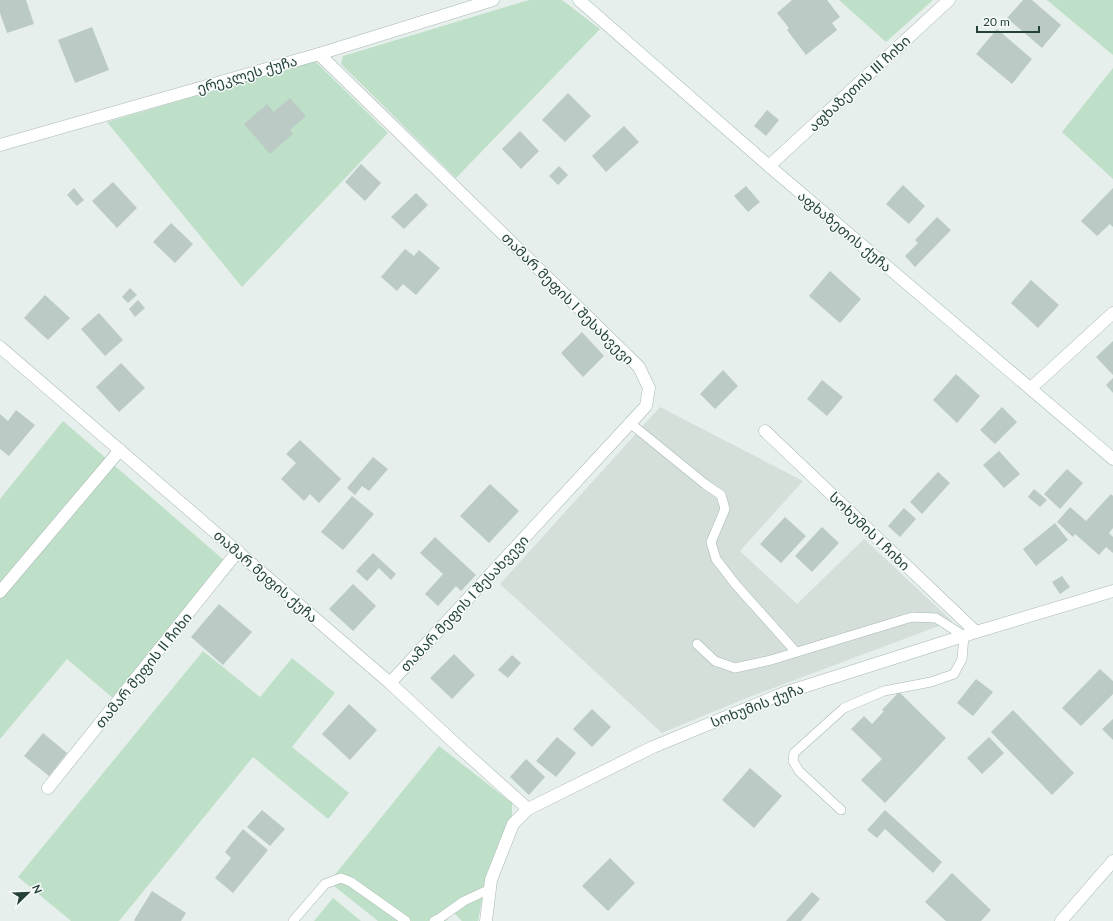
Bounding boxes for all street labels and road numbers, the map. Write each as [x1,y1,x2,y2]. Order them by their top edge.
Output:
street label: აფხაზეთის III ჩიხი [805,31,914,135]
street label: ერეკლეს ქუჩა [195,52,299,97]
street label: აფხაზეთის ქუჩა [794,187,895,276]
street label: თამარ მეფის I შესახვევი [498,228,638,368]
street label: სოხუმის I ჩიხი [825,488,914,574]
street label: თამარ მეფის ქუჩა [210,526,321,627]
street label: თამარ მეფის I შესახვევი [396,531,532,675]
street label: თამარ მეფის II ჩიხი [91,609,196,732]
street label: სოხუმის ქუჩა [708,680,806,731]

